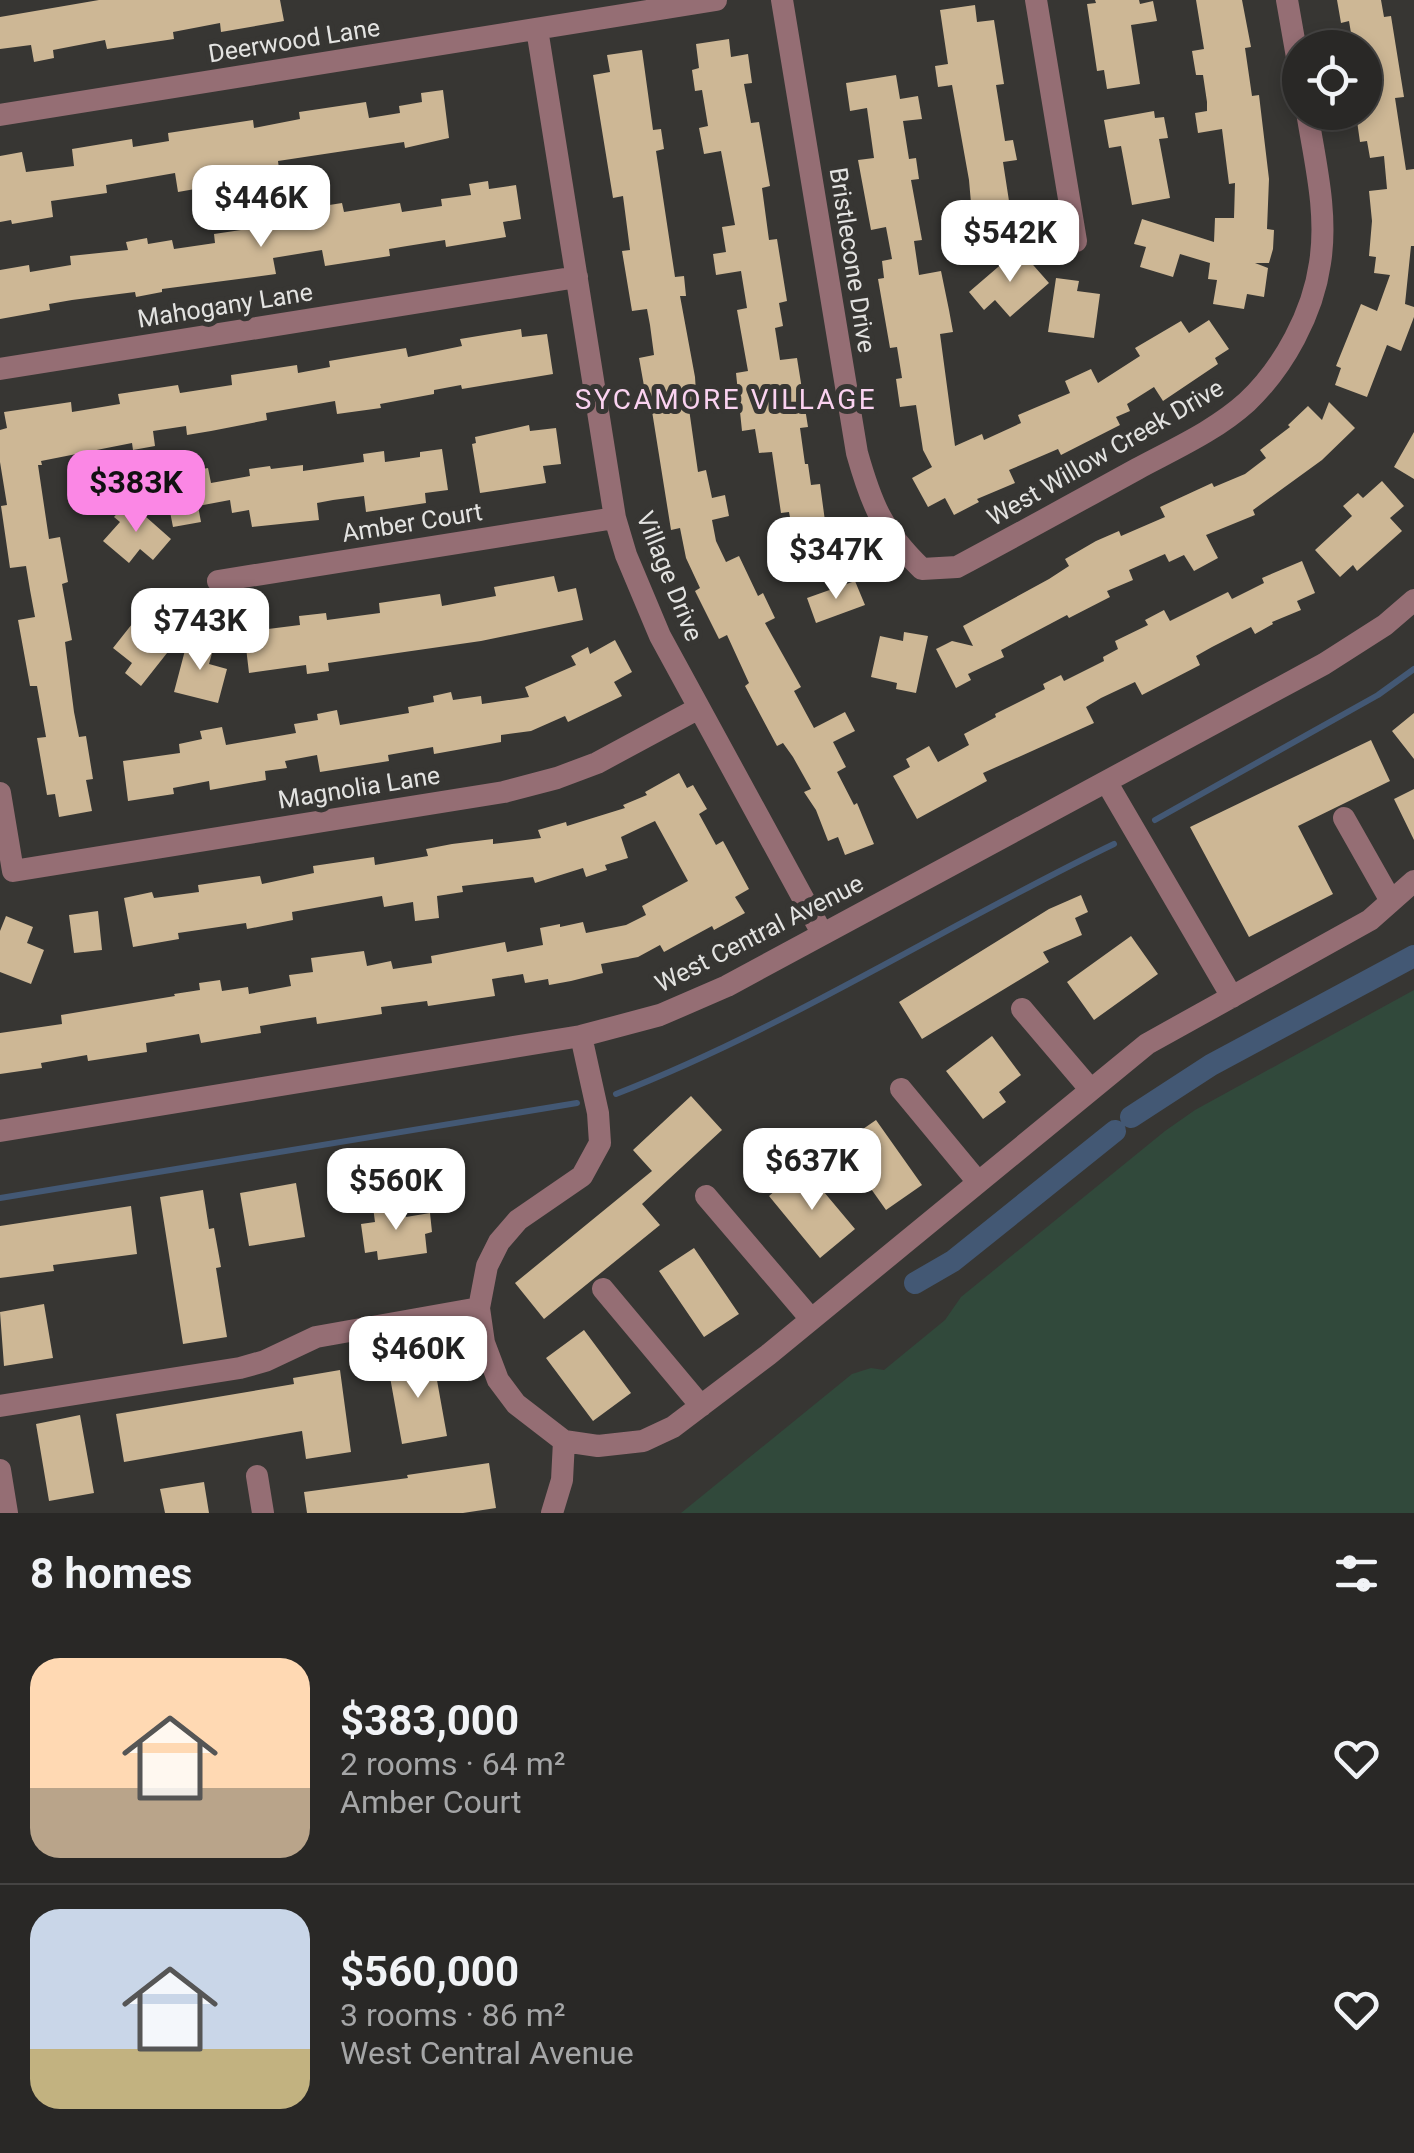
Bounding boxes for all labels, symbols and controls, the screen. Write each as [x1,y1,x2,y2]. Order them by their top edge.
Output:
street label: Deerwood Lane [206,13,382,68]
map controls [1282,30,1382,130]
button: locate [1282,30,1382,130]
pin: $446K [191,165,331,250]
street label: Bristlecone Drive [824,165,881,355]
text: $446K [214,178,308,216]
pin: $542K [940,200,1080,285]
text: $542K [963,213,1057,251]
street label: Mahogany Lane [135,277,315,334]
street label: West Willow Creek Drive [982,373,1229,532]
district label: SYCAMORE VILLAGE [575,383,877,416]
pin: $383K [66,450,206,535]
text: $383K [89,463,183,501]
street label: Amber Court [340,497,484,548]
street label: Village Drive [630,507,709,645]
pin: $347K [766,517,906,602]
text: $347K [789,530,883,568]
pin: $743K [130,588,270,673]
text: $743K [153,601,247,639]
street label: Magnolia Lane [276,760,442,815]
street label: West Central Avenue [650,868,868,998]
pin: $637K [742,1128,882,1213]
text: $637K [765,1141,859,1179]
pin: $560K [326,1148,466,1233]
text: $560K [349,1161,443,1199]
pin: $460K [348,1316,488,1401]
text: $460K [371,1329,465,1367]
icon: filters [1329,1546,1384,1601]
text: 8 homes [30,1549,192,1598]
text: $383,000 [340,1696,519,1745]
icon: home [110,1698,230,1818]
icon: heart [1329,1731,1384,1786]
text: 2 rooms · 64 m² [340,1745,565,1783]
text: Amber Court [340,1783,521,1821]
text: $560,000 [340,1947,519,1996]
icon: home [110,1949,230,2069]
icon: heart [1329,1982,1384,2037]
text: 3 rooms · 86 m² [340,1996,565,2034]
text: West Central Avenue [340,2034,634,2072]

